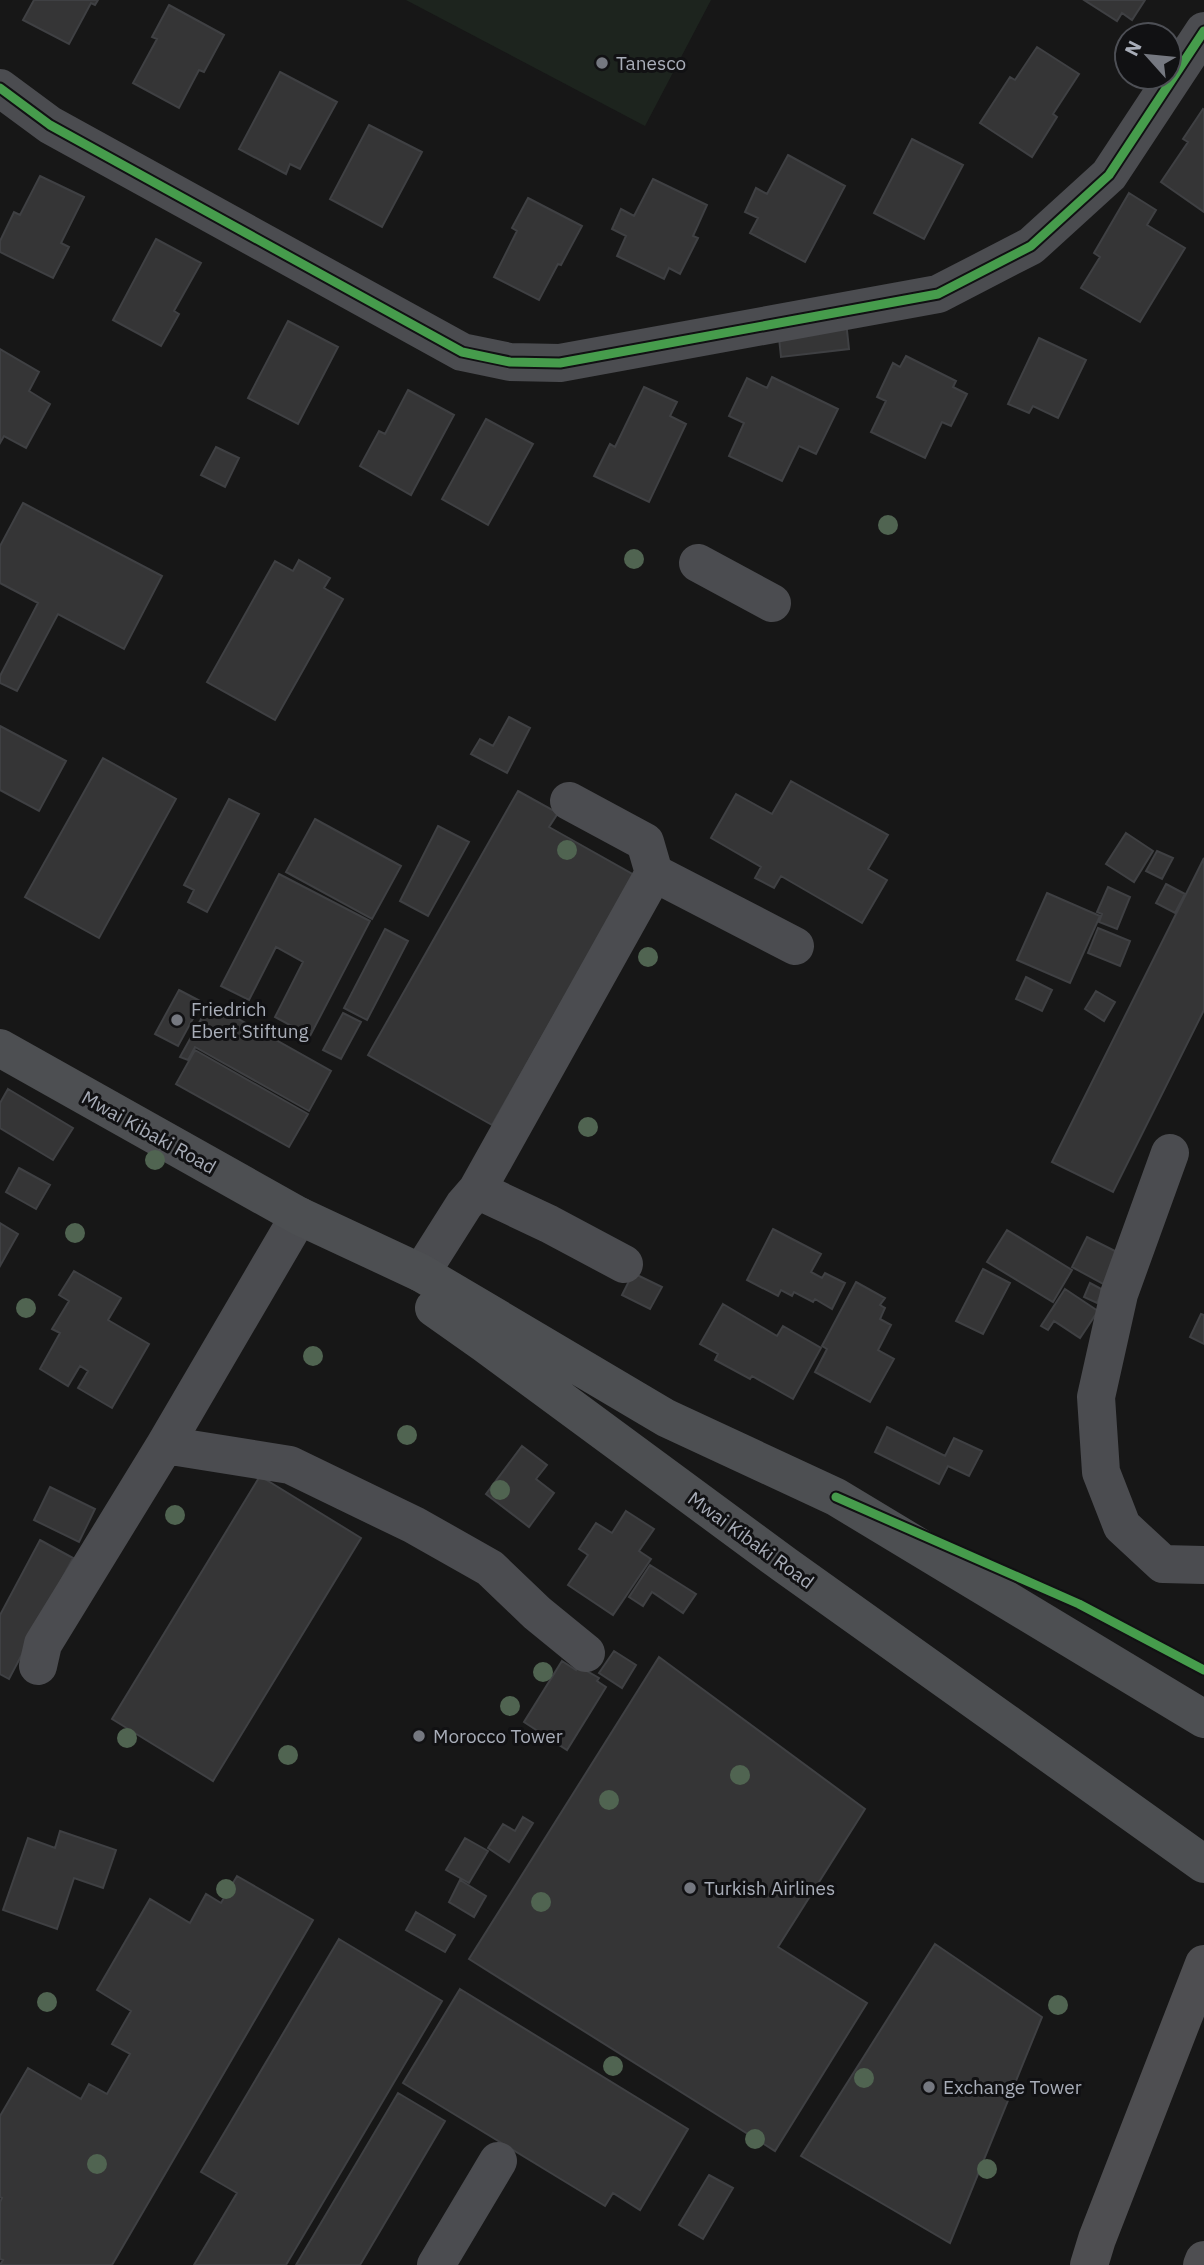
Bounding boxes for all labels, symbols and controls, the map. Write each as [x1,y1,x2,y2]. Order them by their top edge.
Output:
north arrow [1113,21,1183,91]
text: N [1119,37,1147,60]
place label: Tanesco [616,51,686,75]
marker: Tanesco [594,55,610,71]
place label: Friedrich Ebert Stiftung [191,997,309,1043]
marker: Friedrich Ebert Stiftung [169,1012,185,1028]
street label: Mwai Kibaki Road [78,1085,220,1179]
street label: Mwai Kibaki Road [683,1486,819,1594]
place label: Morocco Tower [433,1724,563,1748]
marker: Morocco Tower [411,1728,427,1744]
place label: Turkish Airlines [704,1876,835,1900]
marker: Turkish Airlines [682,1880,698,1896]
place label: Exchange Tower [943,2075,1082,2099]
marker: Exchange Tower [921,2079,937,2095]

